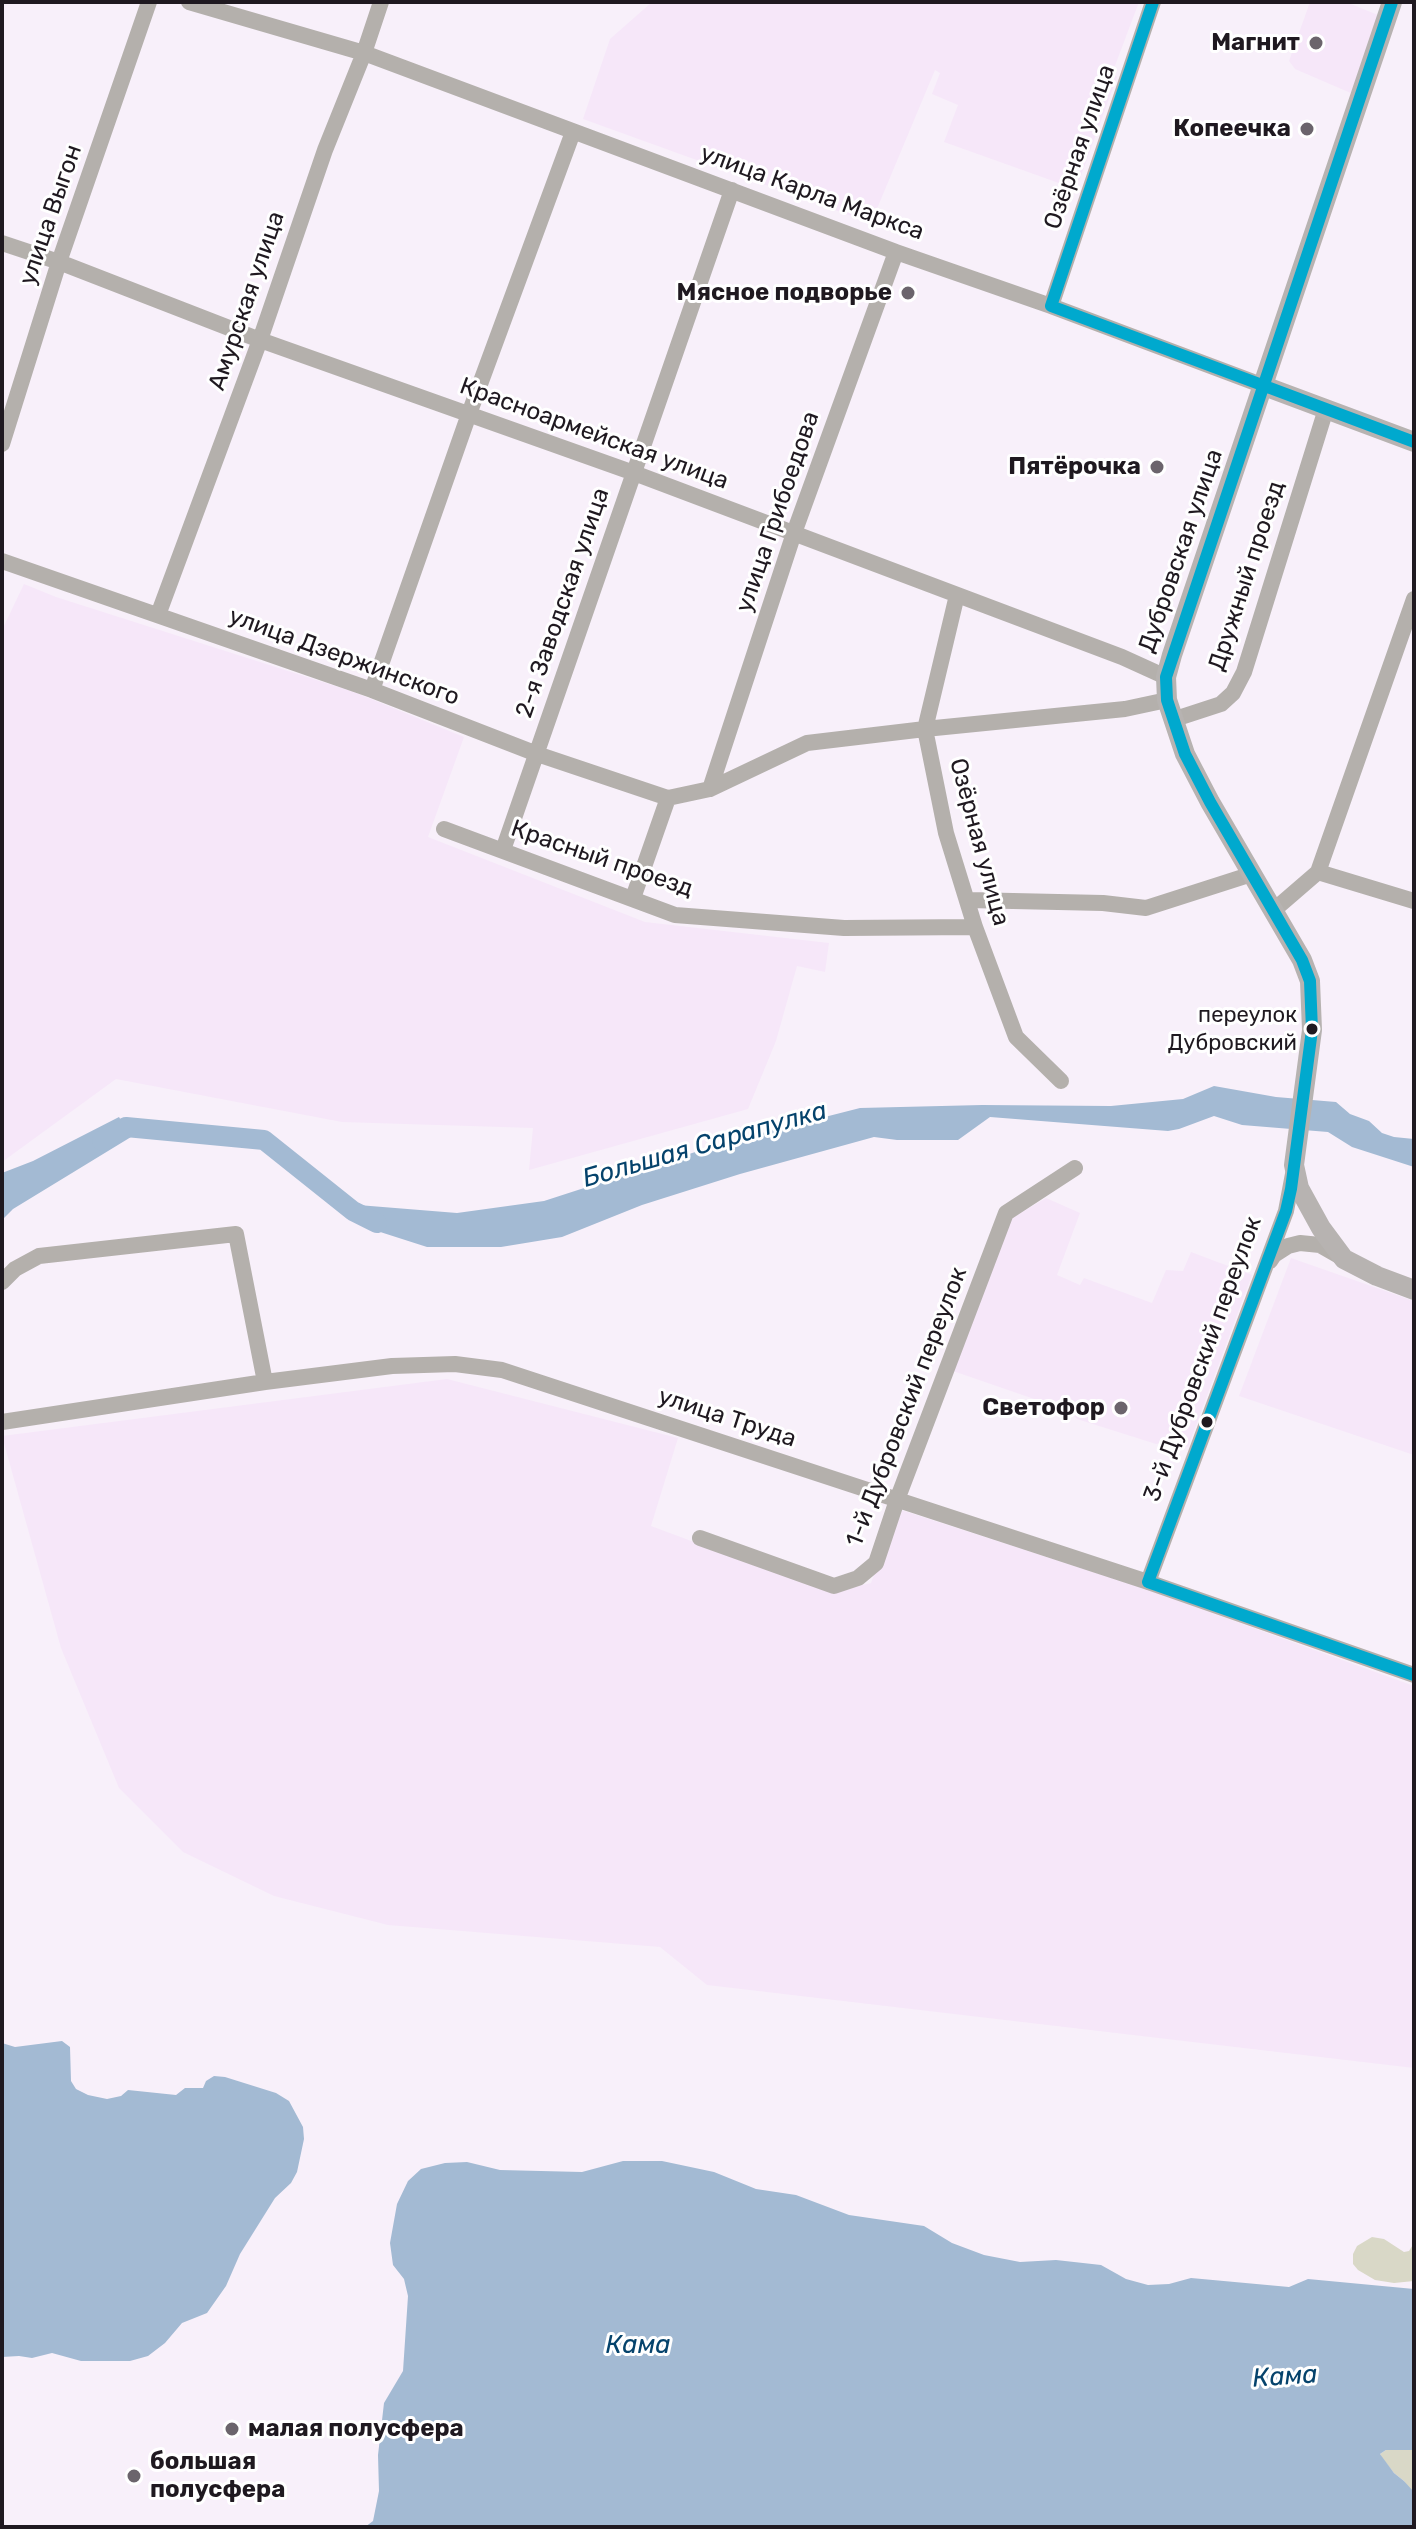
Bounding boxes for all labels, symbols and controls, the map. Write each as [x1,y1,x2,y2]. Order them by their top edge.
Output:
place label: Магнит [1211,29,1300,57]
marker: Магнит [1307,34,1325,52]
street label: Озёрная улица [1038,61,1122,233]
place label: Копеечка [1173,115,1291,143]
marker: Копеечка [1298,120,1316,138]
street label: улица Карла Маркса [696,139,928,247]
street label: улица Выгон [14,141,88,289]
street label: Амурская улица [203,208,291,394]
place label: Мясное подворье [677,279,892,307]
marker: Мясное подворье [899,284,917,302]
street label: Красноармейская улица [456,372,732,496]
street label: улица Грибоедова [730,408,826,616]
street label: Дубровская улица [1133,446,1229,656]
place label: Пятёрочка [1008,453,1141,481]
marker: Пятёрочка [1148,458,1166,476]
street label: Дружный проезд [1203,478,1291,674]
street label: 2-я Заводская улица [510,484,616,722]
street label: улица Дзержинского [225,602,463,712]
street label: Озёрная улица [943,755,1015,929]
street label: Красный проезд [507,814,697,904]
place label: переулок Дубровский [1168,1003,1297,1054]
marker: переулок Дубровский [1304,1021,1320,1037]
water label: Большая Сарапулка [579,1095,831,1195]
street label: 3-й Дубровский переулок [1138,1213,1268,1505]
street label: 1-й Дубровский переулок [840,1263,974,1551]
street label: улица Труда [654,1382,800,1454]
place label: Светофор [982,1394,1105,1422]
marker: Светофор [1112,1399,1130,1417]
unlabelled marker [1199,1414,1215,1430]
water label: Кама [605,2329,671,2361]
water label: Кама [1251,2359,1319,2395]
place label: малая полусфера [248,2415,464,2443]
marker: малая полусфера [223,2420,241,2438]
place label: большая полусфера [150,2448,285,2504]
marker: большая полусфера [125,2467,143,2485]

